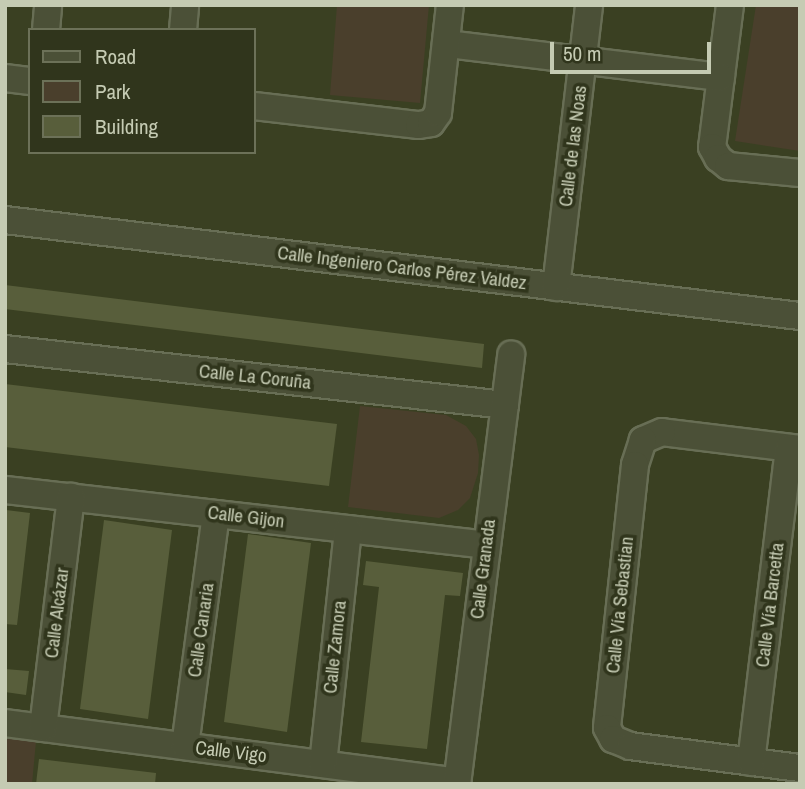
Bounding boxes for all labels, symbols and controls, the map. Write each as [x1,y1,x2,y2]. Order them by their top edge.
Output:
legend [28,28,256,154]
scale bar [553,28,714,72]
text: 50 m [563,39,601,68]
text: Road [95,42,136,71]
text: Park [95,77,130,106]
street label: Calle de las Noas [554,84,592,208]
text: Building [95,112,158,141]
street label: Calle Ingeniero Carlos Pérez Valdez [276,241,528,295]
street label: Calle La Coruña [198,360,312,394]
street label: Calle Gijon [206,501,286,533]
street label: Calle Granada [466,518,500,620]
street label: Calle Vía Sebastian [601,535,639,675]
street label: Calle Vía Barcetta [751,541,789,669]
street label: Calle Alcázar [40,566,74,660]
street label: Calle Canaria [183,581,219,679]
street label: Calle Zamora [319,599,351,695]
street label: Calle Vigo [194,736,268,768]

